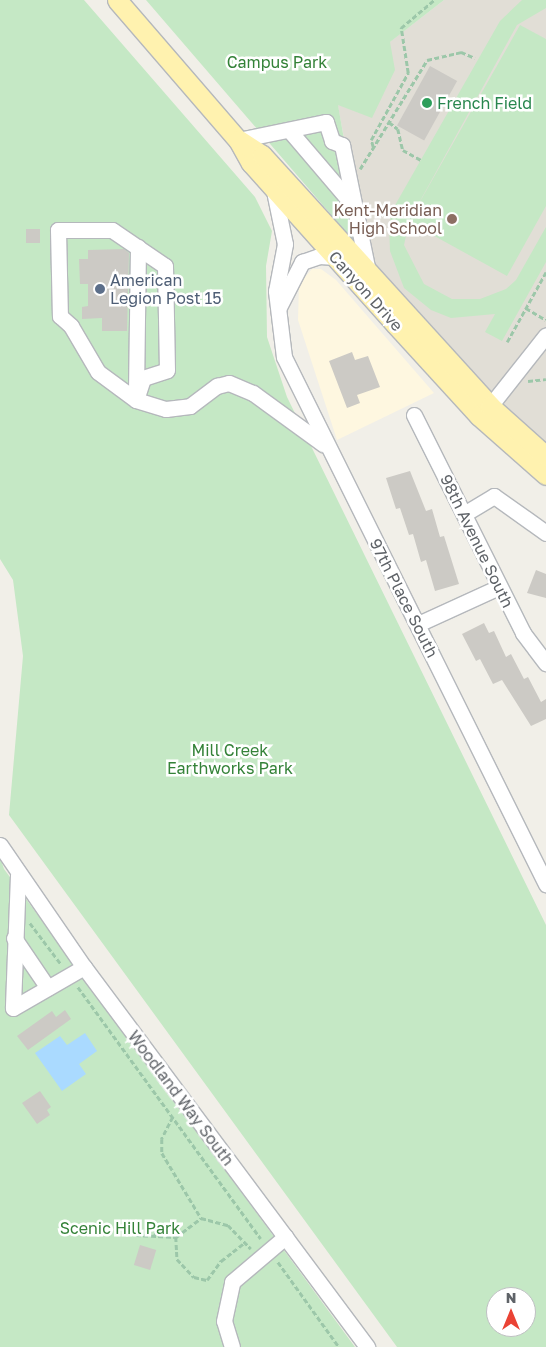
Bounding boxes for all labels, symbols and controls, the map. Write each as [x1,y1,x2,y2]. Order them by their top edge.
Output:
park label: Campus Park [227,52,327,72]
place label: French Field [437,93,532,113]
marker: French Field [421,97,433,109]
place label: Kent-Meridian High School [334,200,442,238]
marker: Kent-Meridian High School [446,213,458,225]
street label: Canyon Drive [325,247,407,335]
place label: American Legion Post 15 [110,270,222,308]
marker: American Legion Post 15 [94,283,106,295]
street label: 98th Avenue South [436,471,518,611]
street label: 97th Place South [366,535,442,661]
park label: Mill Creek Earthworks Park [167,740,293,778]
street label: Woodland Way South [124,1027,238,1169]
park label: Scenic Hill Park [60,1218,180,1238]
north arrow [486,1287,536,1337]
text: N [506,1289,516,1306]

